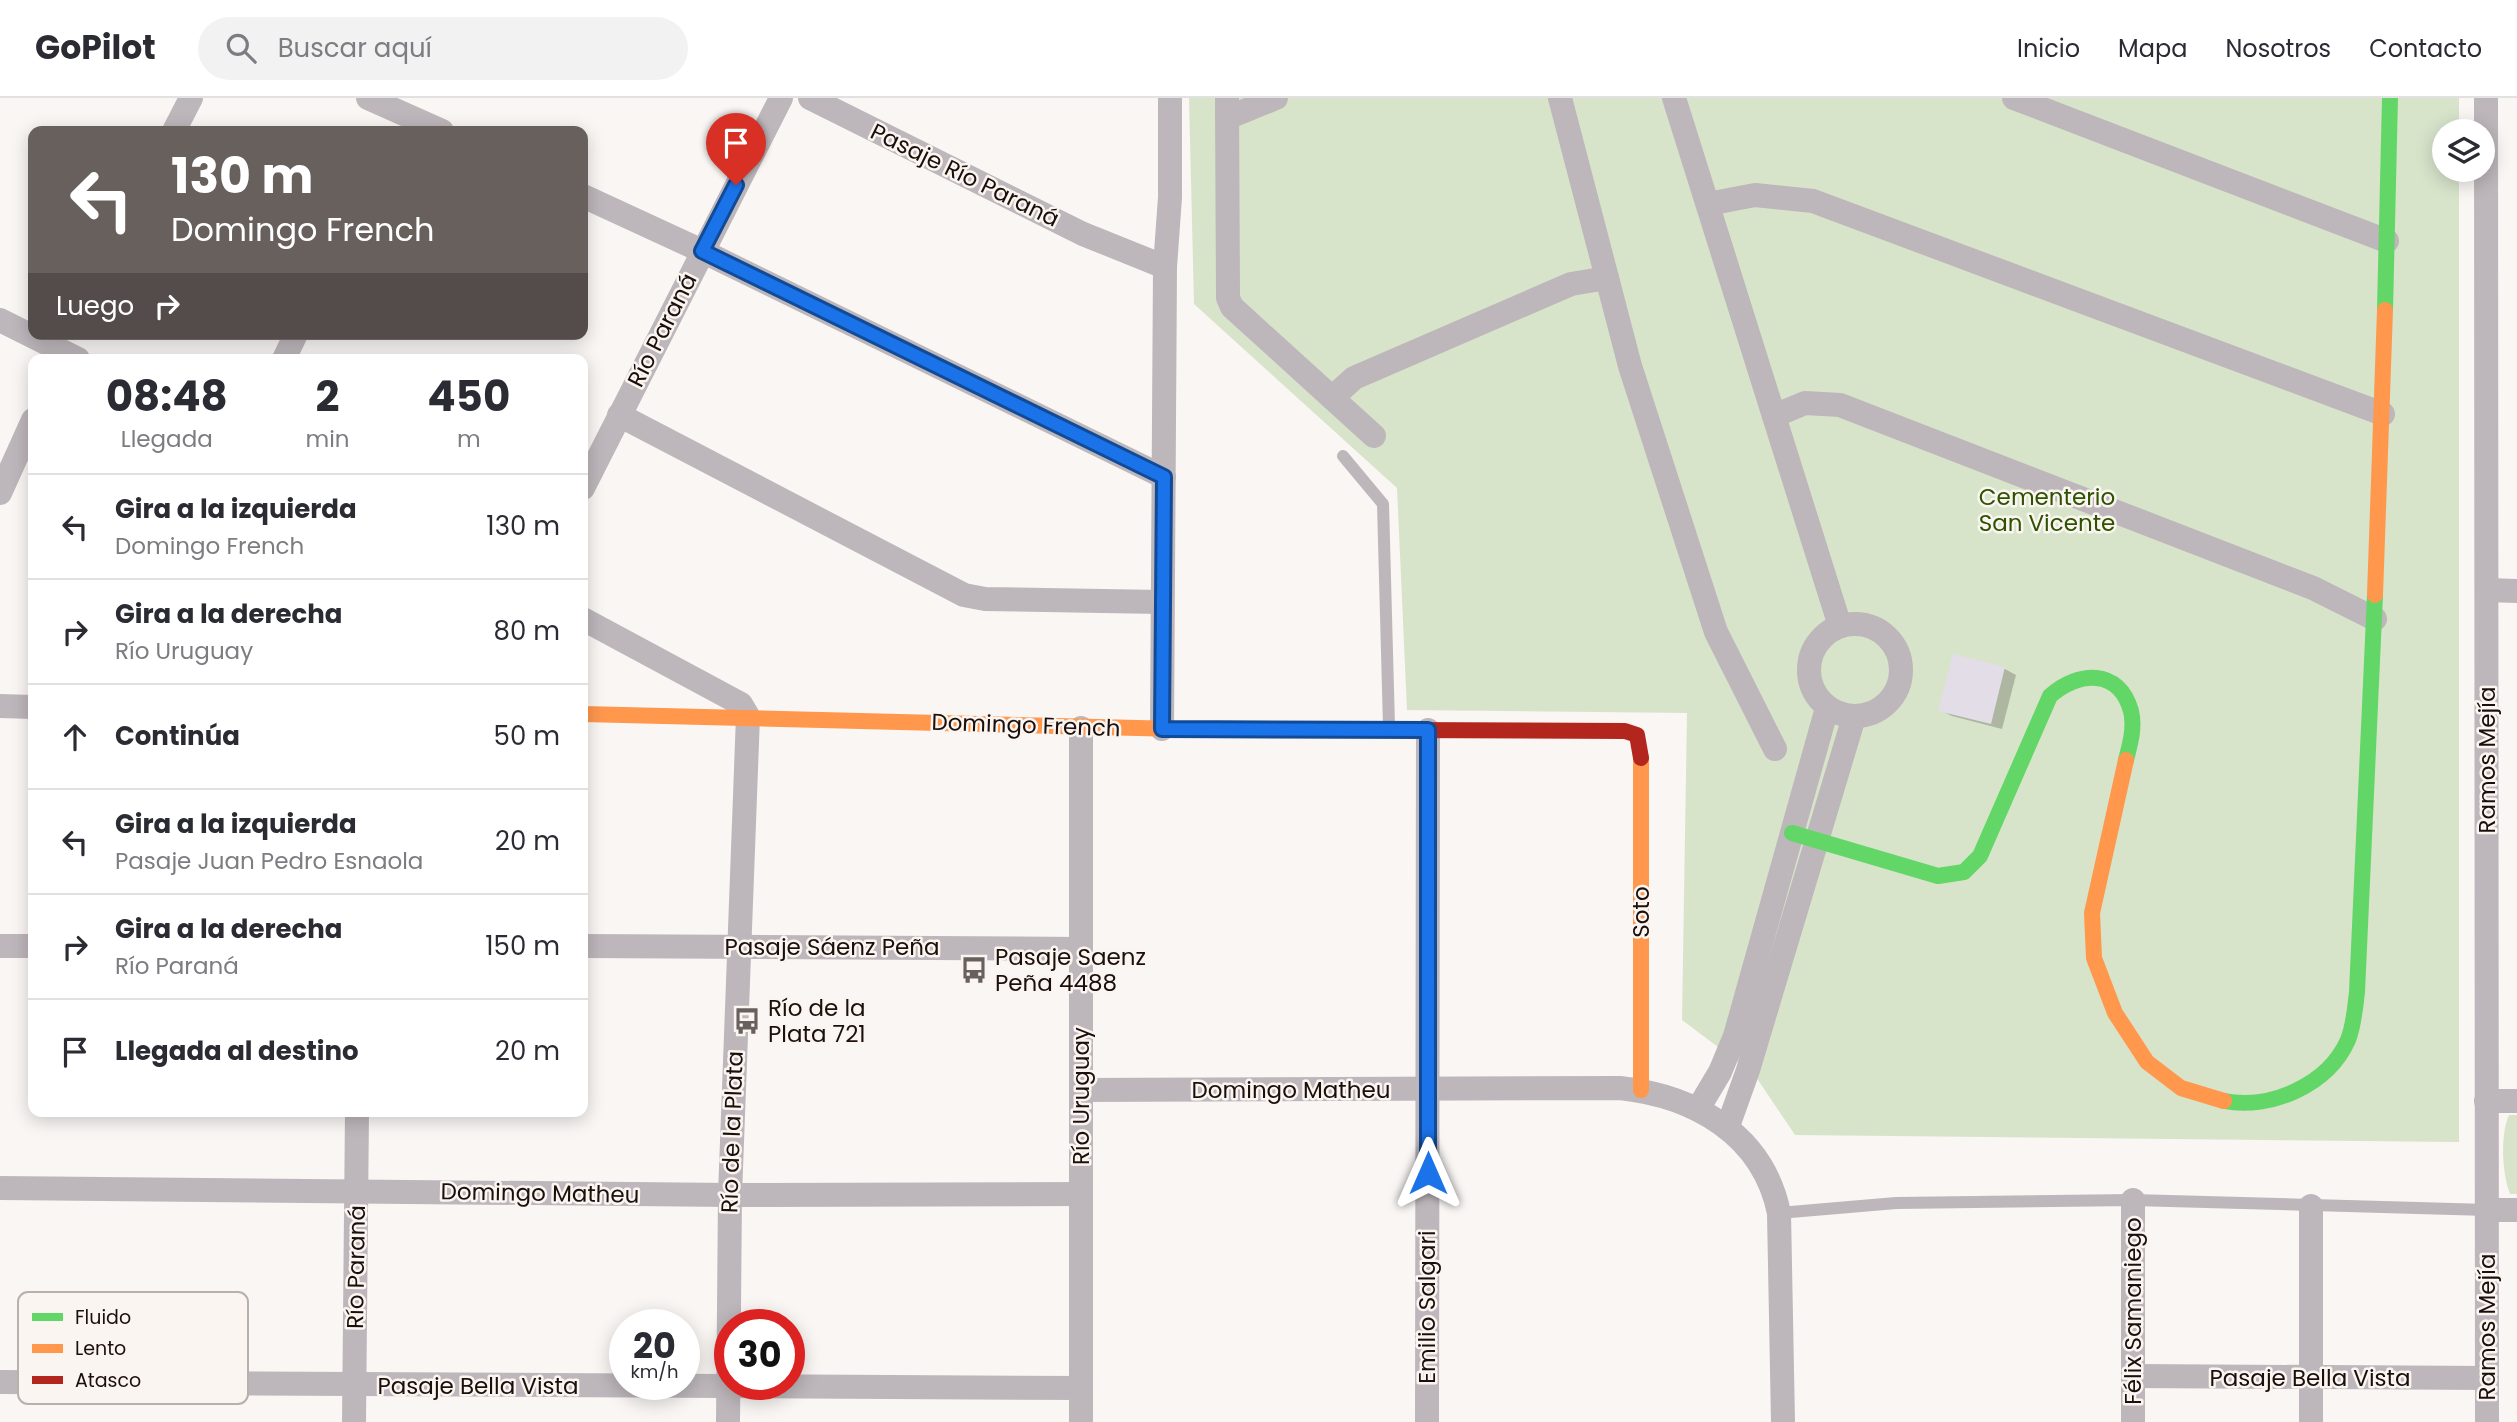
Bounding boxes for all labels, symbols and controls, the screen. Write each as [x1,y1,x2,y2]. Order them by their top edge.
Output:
search box [198,17,688,80]
text: GoPilot [35,24,156,71]
icon: search [222,29,260,67]
text: Buscar aquí [278,30,432,66]
text: Inicio [2017,32,2080,65]
text: Mapa [2118,32,2187,65]
text: Nosotros [2225,32,2331,65]
text: Contacto [2369,32,2482,65]
pin [706,113,766,185]
street label: Pasaje Río Paraná [865,115,1065,235]
map controls [2432,119,2495,182]
button: layers [2432,119,2495,182]
icon: arrive [717,124,755,162]
text: 130 m [171,142,313,210]
icon: left [56,154,147,245]
text: Domingo French [171,207,434,252]
street label: Río Paraná [620,268,704,392]
icon: right [148,287,186,325]
text: Luego [56,288,134,324]
text: 08:48 [106,367,228,426]
text: 2 [316,367,340,426]
text: 450 [427,367,510,426]
text: Llegada [121,423,213,455]
text: min [305,423,350,455]
text: m [457,423,481,455]
park label: Cementerio San Vicente [1979,481,2115,539]
text: Gira a la izquierda [115,491,357,527]
icon: left [56,508,94,546]
text: 130 m [486,508,560,544]
text: Domingo French [115,530,304,562]
text: Gira a la derecha [115,596,343,632]
icon: right [56,613,94,651]
text: 80 m [494,613,560,649]
text: Río Uruguay [115,635,253,667]
street label: Ramos Mejía [2471,686,2503,834]
street label: Domingo French [931,706,1121,744]
icon: ahead [56,718,94,756]
text: Continúa [115,718,240,754]
text: 50 m [494,718,560,754]
text: Gira a la izquierda [115,806,357,842]
icon: left [56,823,94,861]
text: 20 m [495,823,560,859]
text: Pasaje Juan Pedro Esnaola [115,845,423,877]
street label: Soto [1625,886,1657,938]
text: Gira a la derecha [115,911,343,947]
icon: right [56,928,94,966]
text: 150 m [485,928,560,964]
street label: Pasaje Sáenz Peña [724,931,940,963]
place label: Pasaje Saenz Peña 4488 [995,941,1146,999]
text: Río Paraná [115,950,239,982]
bus stop icon: Pasaje Saenz Peña 4488 [959,955,989,985]
place label: Río de la Plata 721 [768,992,866,1050]
bus stop icon: Río de la Plata 721 [732,1006,762,1036]
street label: Río Uruguay [1065,1027,1097,1165]
icon: arrive [56,1033,94,1071]
text: Llegada al destino [115,1033,359,1069]
text: 20 m [495,1033,560,1069]
street label: Río de la Plata [713,1050,751,1214]
street label: Domingo Matheu [1192,1074,1390,1106]
position arrow [1391,1136,1465,1210]
street label: Domingo Matheu [440,1175,640,1211]
street label: Río Paraná [339,1205,373,1329]
street label: Félix Samaniego [2117,1217,2149,1405]
street label: Emilio Salgari [1411,1230,1443,1384]
street label: Ramos Mejía [2471,1253,2503,1401]
legend [18,1292,248,1404]
text: Fluido [75,1304,131,1331]
speed limit sign: 30 [714,1309,805,1400]
text: 20 [633,1321,676,1370]
text: Lento [75,1335,126,1362]
text: km/h [631,1359,678,1384]
street label: Pasaje Bella Vista [2209,1362,2411,1394]
text: Atasco [75,1367,141,1394]
street label: Pasaje Bella Vista [377,1370,579,1402]

